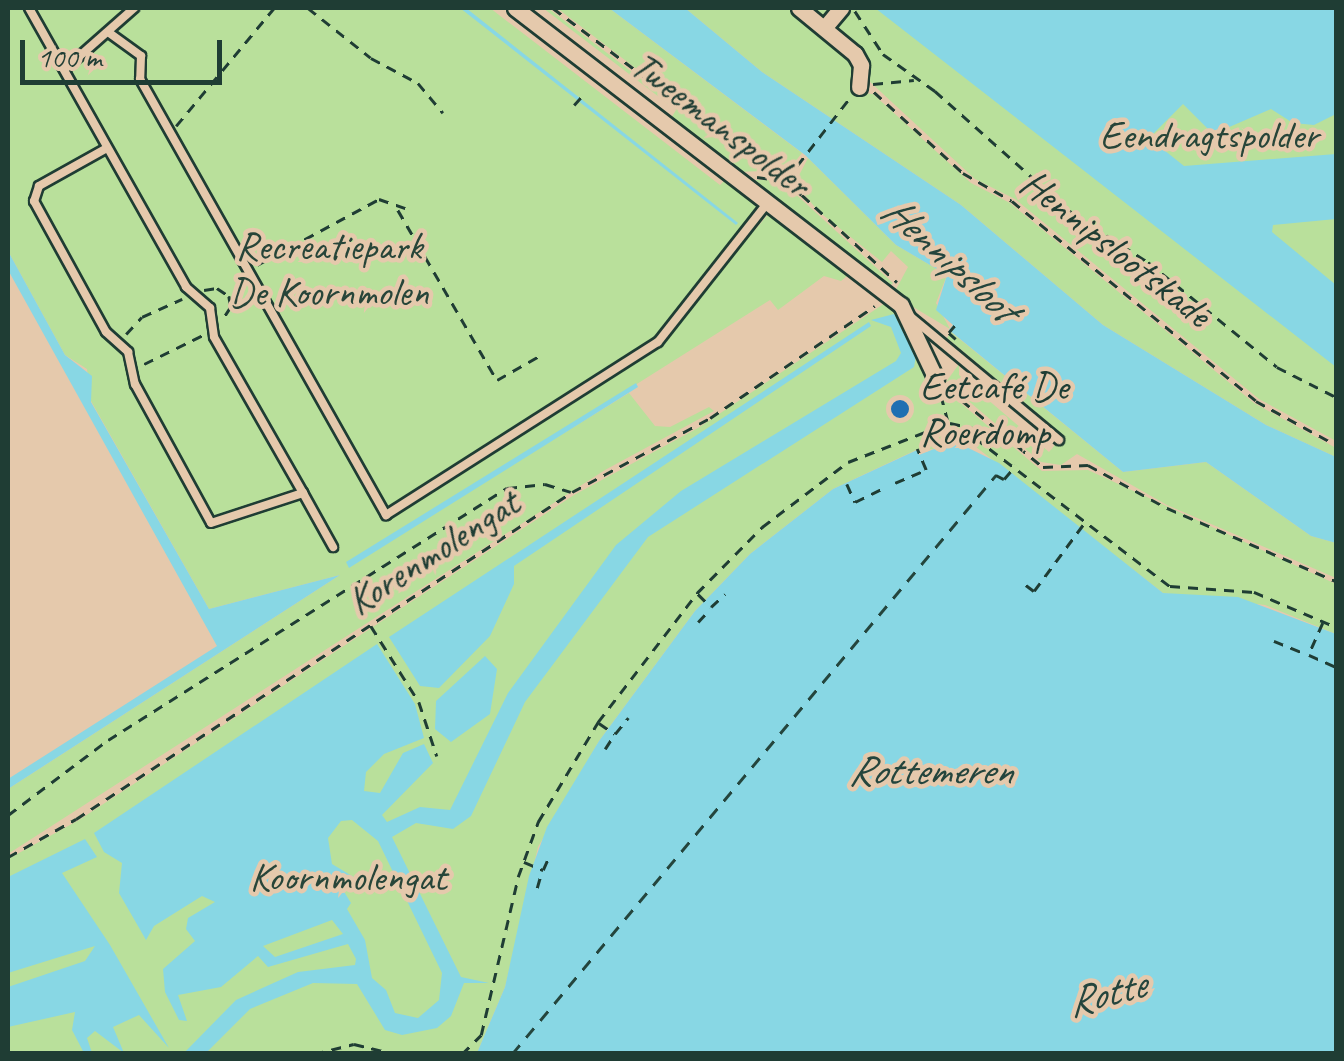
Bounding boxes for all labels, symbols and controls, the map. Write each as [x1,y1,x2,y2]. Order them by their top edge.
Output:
scale bar [25,20,228,82]
text: 100 m [37,38,102,76]
street label: Tweemanspolder [622,41,820,207]
park label: Eendragtspolder [1100,111,1318,159]
street label: Hennipslootskade [1011,159,1221,337]
water label: Hennipsloot [871,185,1027,333]
park label: Recreatiepark De Koornmolen [229,222,429,316]
place label: Eetcafé De Roerdomp [920,362,1068,456]
marker: Eetcafé De Roerdomp [889,398,911,420]
street label: Korenmolengat [338,479,528,625]
water label: Rottemeren [848,746,1012,796]
park label: Koornmolengat [250,853,446,901]
water label: Rotte [1062,960,1150,1028]

